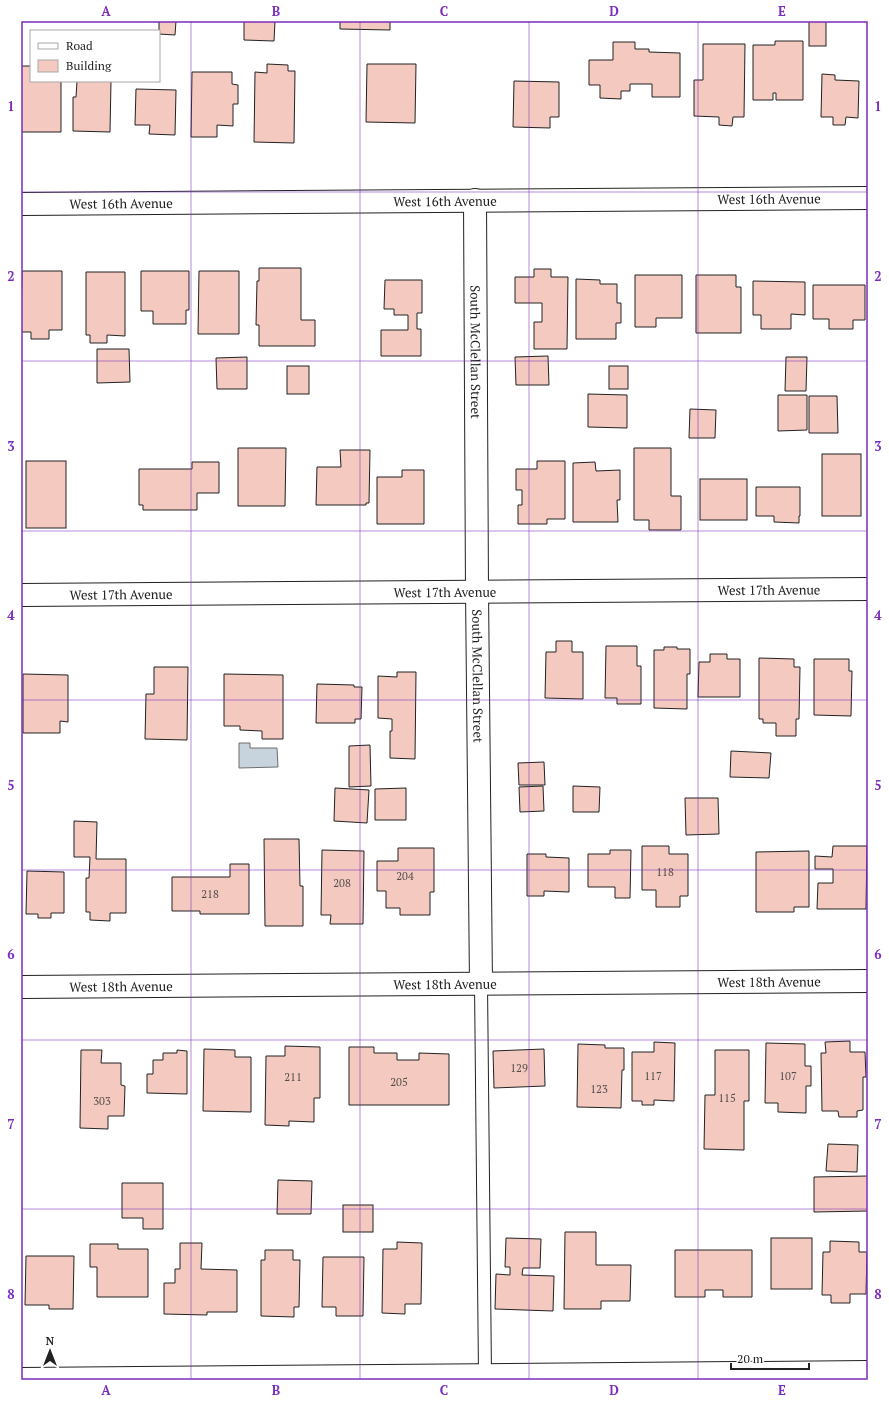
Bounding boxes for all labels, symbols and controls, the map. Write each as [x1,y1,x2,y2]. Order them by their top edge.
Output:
text: A [101,2,111,20]
text: B [272,2,280,20]
text: C [440,2,448,20]
text: D [609,2,619,20]
text: E [778,2,786,20]
legend [30,30,160,82]
text: Road [66,38,93,53]
text: Building [66,58,112,73]
text: 1 [7,97,15,115]
text: 1 [874,97,882,115]
street label: West 16th Avenue [717,189,821,208]
street label: West 16th Avenue [393,192,497,210]
street label: West 16th Avenue [69,194,173,213]
text: 2 [7,267,15,285]
text: 2 [874,267,882,285]
street label: South McClellan Street [466,285,485,419]
text: 3 [7,437,15,455]
text: 3 [874,437,882,455]
street label: West 17th Avenue [718,580,820,599]
street label: West 17th Avenue [394,583,496,601]
street label: West 17th Avenue [70,585,172,604]
text: 4 [7,606,15,624]
text: 4 [874,606,882,624]
street label: South McClellan Street [468,609,488,743]
text: 5 [7,776,15,794]
text: 5 [874,776,882,794]
house number: 118 [656,865,674,879]
house number: 204 [396,869,414,883]
house number: 208 [333,876,351,890]
house number: 218 [201,887,219,901]
text: 6 [7,945,15,963]
text: 6 [874,945,882,963]
street label: West 18th Avenue [717,972,821,991]
street label: West 18th Avenue [393,975,497,993]
street label: West 18th Avenue [69,977,173,996]
house number: 129 [510,1061,528,1075]
house number: 117 [644,1069,662,1083]
house number: 107 [779,1069,797,1083]
house number: 211 [284,1070,302,1084]
house number: 205 [390,1075,408,1089]
house number: 123 [590,1082,608,1096]
house number: 115 [718,1091,736,1105]
house number: 303 [93,1094,111,1108]
text: 7 [7,1115,15,1133]
text: 7 [874,1115,882,1133]
text: 8 [7,1285,15,1303]
text: 8 [874,1285,882,1303]
north arrow [30,1331,70,1371]
text: N [46,1334,55,1348]
scale bar [731,1345,809,1371]
text: 20 m [737,1351,764,1366]
text: A [101,1381,111,1399]
text: B [272,1381,280,1399]
text: C [440,1381,448,1399]
text: D [609,1381,619,1399]
text: E [778,1381,786,1399]

